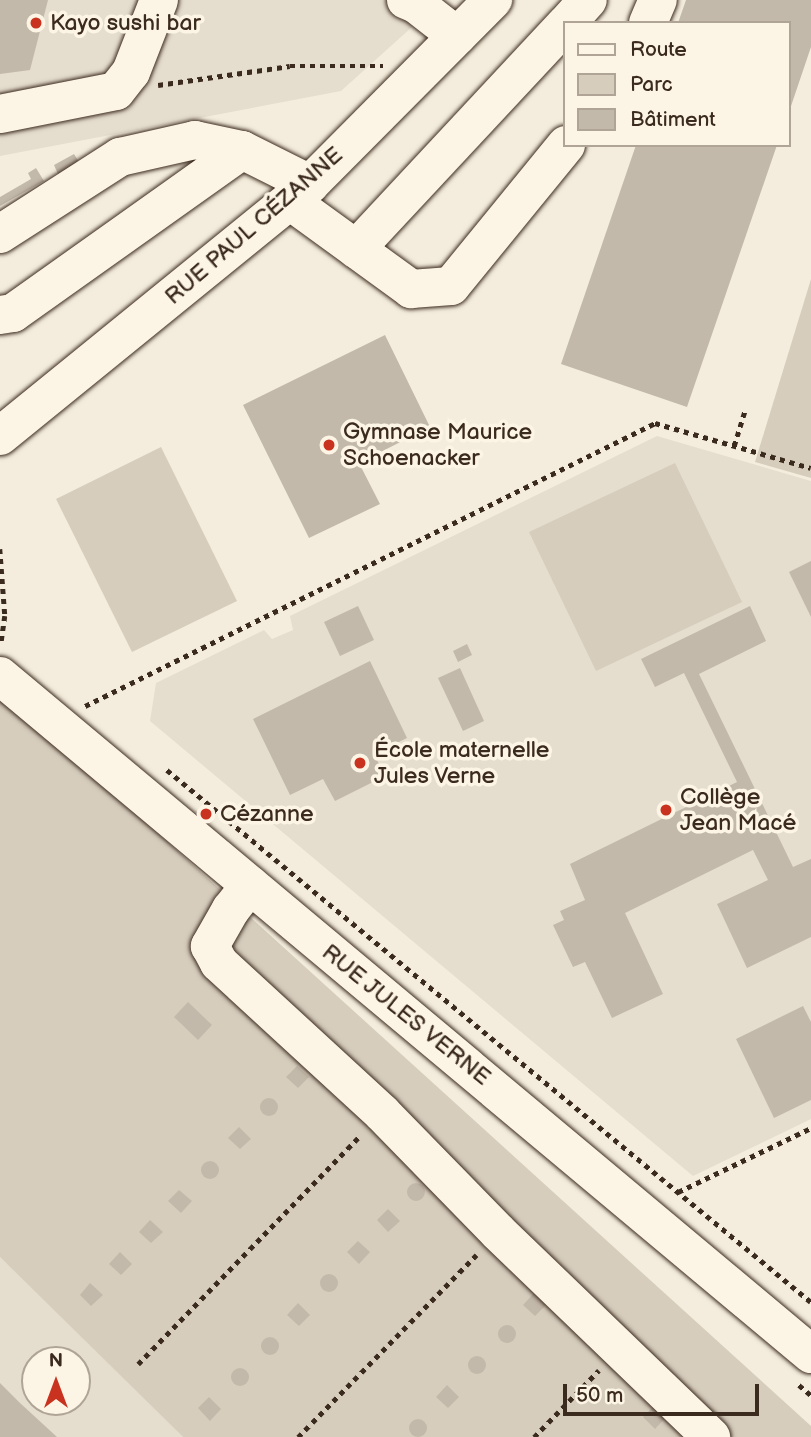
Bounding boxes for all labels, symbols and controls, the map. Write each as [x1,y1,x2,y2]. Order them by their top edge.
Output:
place label: Kayo sushi bar [50,9,201,37]
marker: Kayo sushi bar [28,15,44,31]
legend [562,21,790,147]
text: Route [630,37,687,62]
text: Parc [630,72,673,97]
text: Bâtiment [630,107,716,132]
street label: RUE PAUL CÉZANNE [160,141,348,311]
place label: Gymnase Maurice Schoenacker [343,418,532,472]
marker: Gymnase Maurice Schoenacker [321,437,337,453]
place label: École maternelle Jules Verne [374,736,549,790]
marker: École maternelle Jules Verne [352,755,368,771]
place label: Collège Jean Macé [680,783,796,837]
place label: Cézanne [220,800,314,828]
marker: Collège Jean Macé [658,802,674,818]
marker: Cézanne [198,806,214,822]
street label: RUE JULES VERNE [316,938,496,1092]
north arrow [21,1346,91,1416]
text: N [49,1350,63,1373]
scale bar [566,1370,762,1414]
text: 50 m [576,1383,623,1408]

